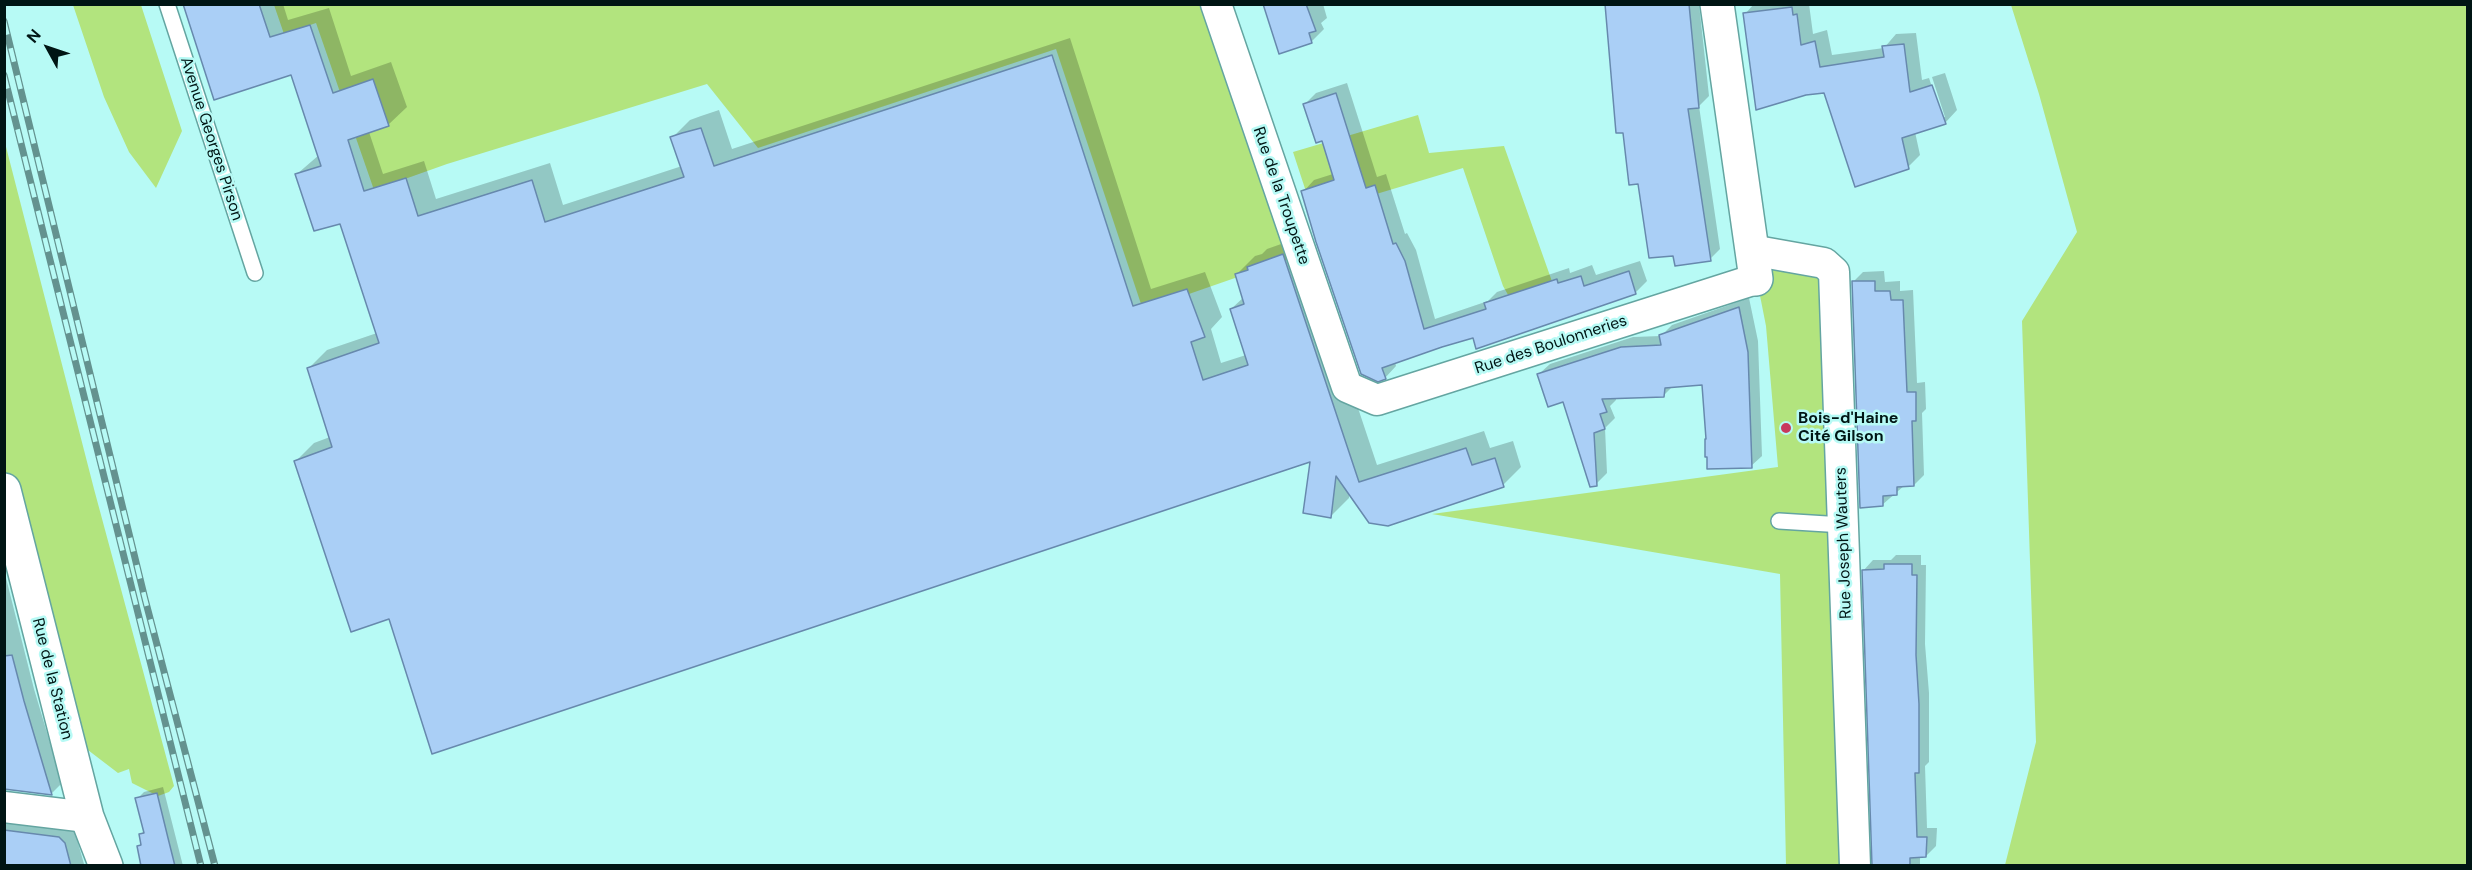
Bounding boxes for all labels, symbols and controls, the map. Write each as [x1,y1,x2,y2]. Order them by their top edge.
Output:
north arrow [18,18,78,78]
text: N [22,25,46,47]
street label: Avenue Georges Pirson [175,55,247,223]
street label: Rue de la Troupette [1248,125,1314,267]
street label: Rue des Boulonneries [1472,311,1630,379]
place label: Bois-d'Haine Cité Gilson [1798,409,1898,447]
marker: Bois-d'Haine Cité Gilson [1779,421,1793,435]
street label: Rue Joseph Wauters [1832,467,1856,619]
street label: Rue de la Station [28,616,76,742]

